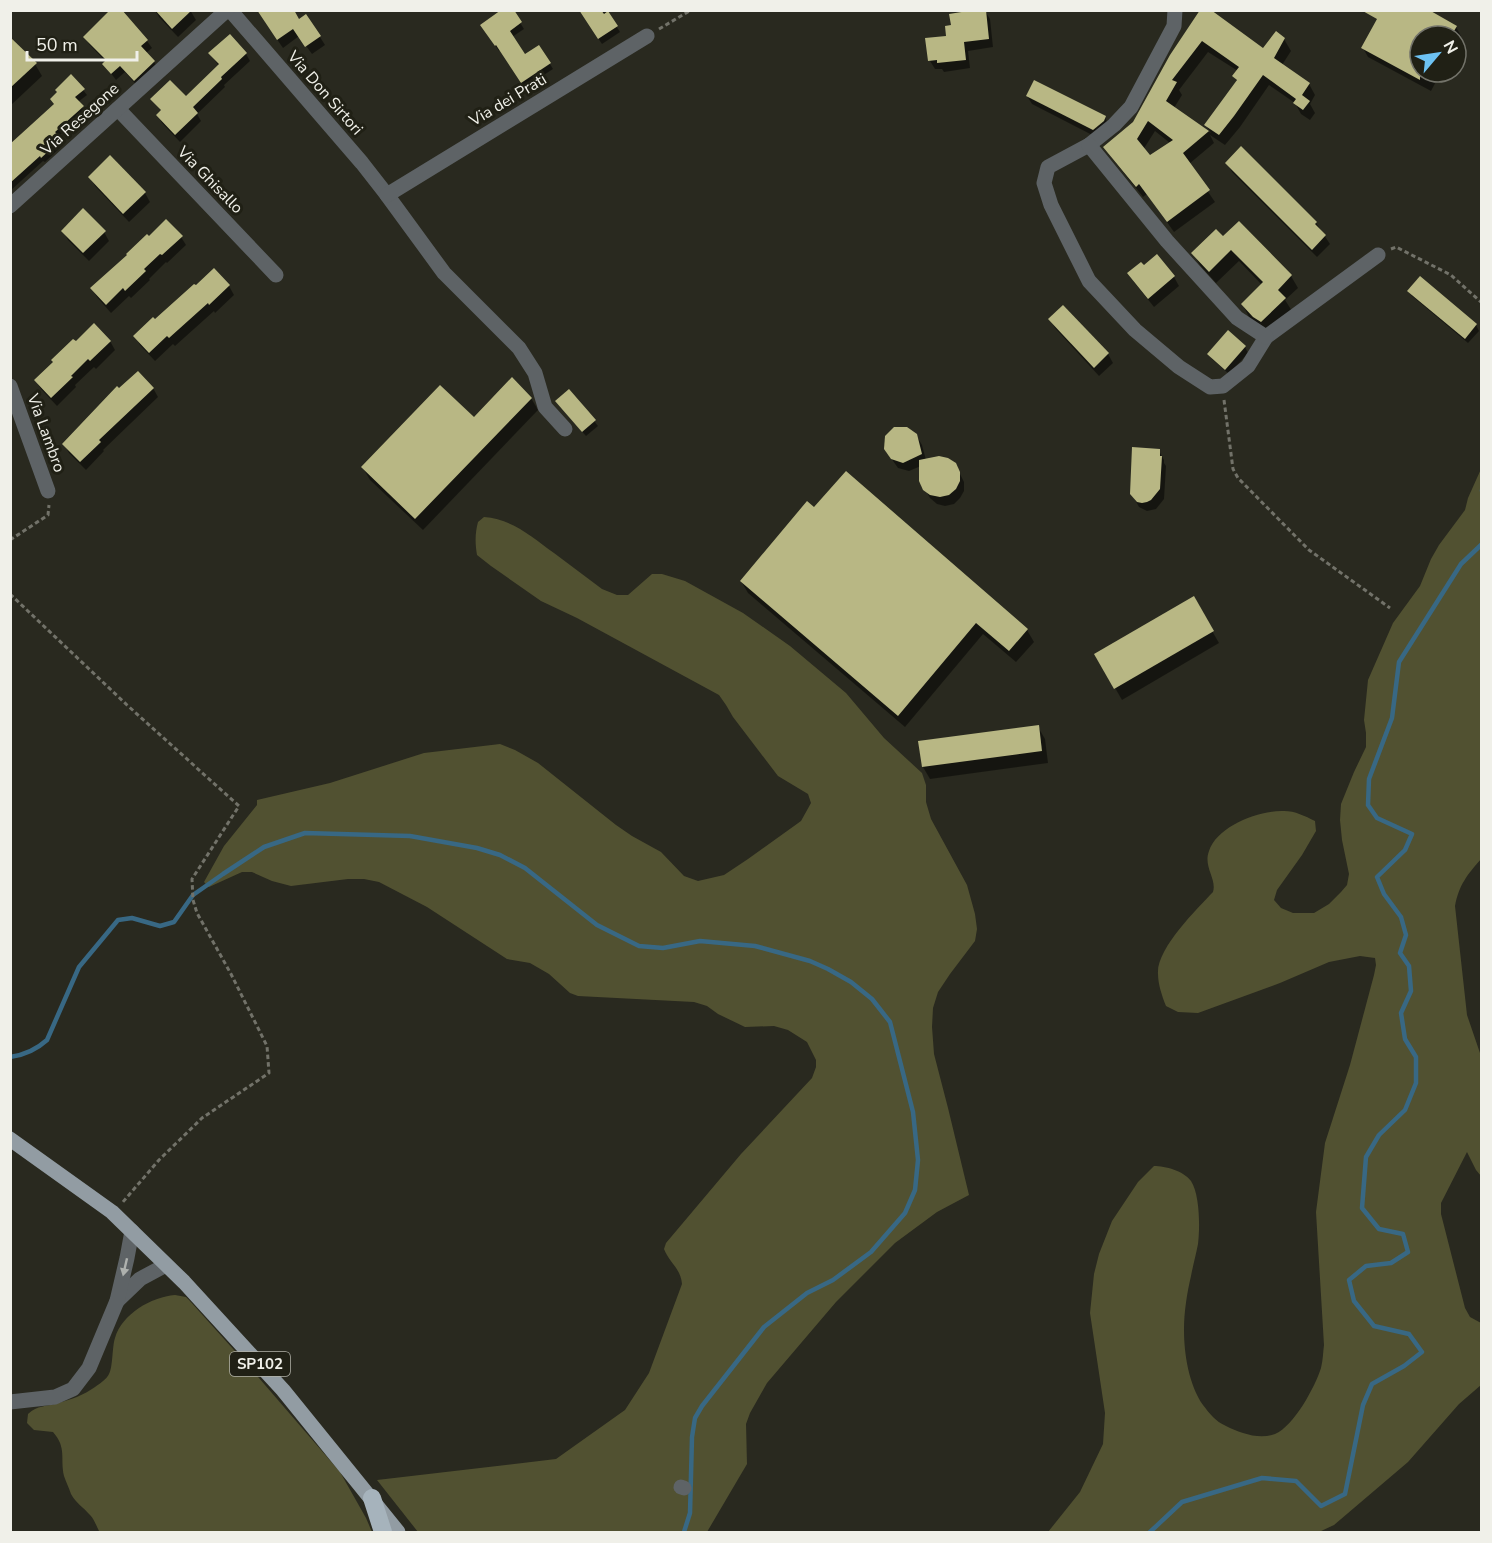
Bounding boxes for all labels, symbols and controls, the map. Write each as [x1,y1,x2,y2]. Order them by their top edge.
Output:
scale bar [27,24,136,62]
north arrow [1408,24,1468,84]
text: 50 m [36,33,78,57]
text: N [1438,37,1463,58]
street label: Via Don Sirtori [282,45,368,140]
street label: Via dei Prati [464,68,551,132]
street label: Via Resegone [35,78,124,161]
street label: Via Ghisallo [171,141,248,219]
street label: Via Lambro [21,390,70,475]
one-way arrow [120,1257,129,1276]
road number: SP102 [230,1352,290,1376]

